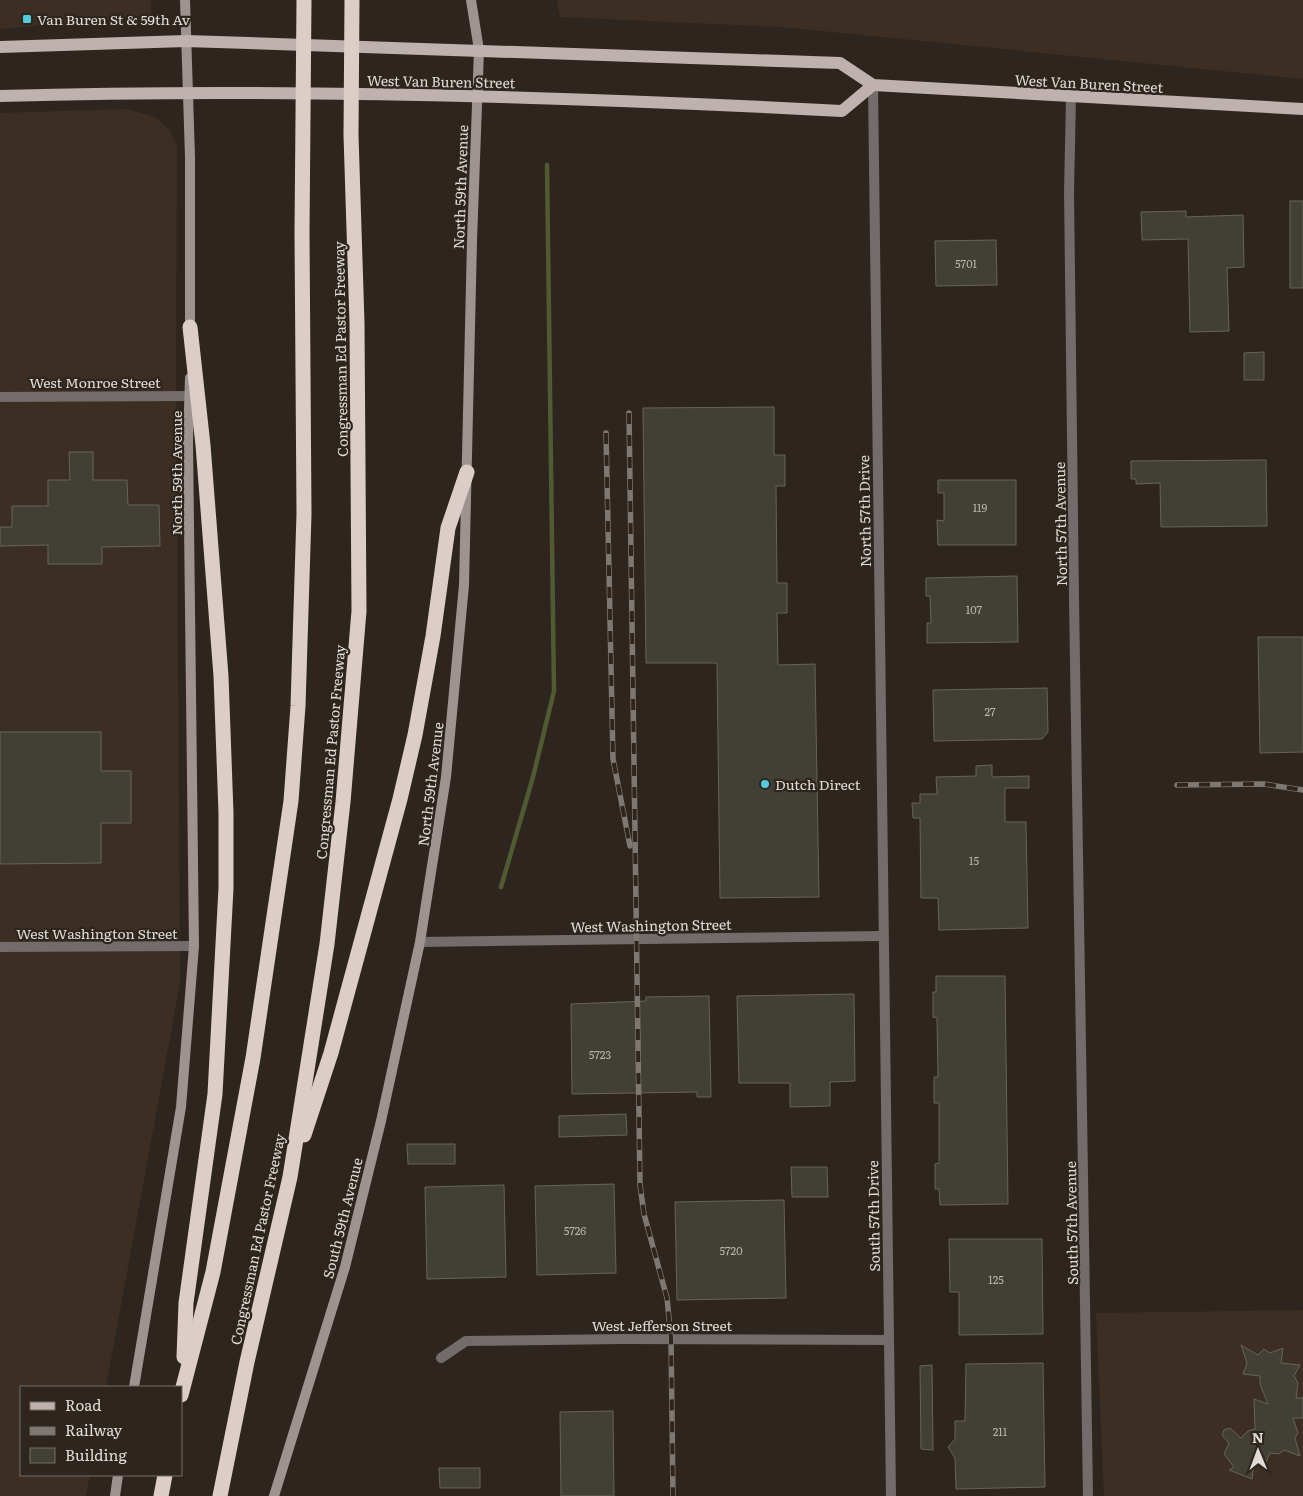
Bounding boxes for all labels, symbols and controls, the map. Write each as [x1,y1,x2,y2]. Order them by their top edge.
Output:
place label: Van Buren St & 59th Av [37,9,191,29]
marker: Van Buren St & 59th Av [21,13,33,25]
street label: West Van Buren Street [1014,69,1164,97]
street label: West Van Buren Street [367,70,516,92]
street label: North 59th Avenue [448,124,472,250]
street label: Congressman Ed Pastor Freeway [328,240,352,457]
house number: 5701 [955,255,977,271]
street label: West Monroe Street [29,372,161,392]
street label: North 59th Avenue [166,411,186,535]
street label: North 57th Drive [853,455,875,567]
street label: North 57th Avenue [1049,462,1071,586]
house number: 119 [973,499,988,515]
house number: 107 [966,601,983,617]
street label: Congressman Ed Pastor Freeway [311,643,349,860]
house number: 27 [984,703,996,719]
street label: North 59th Avenue [412,721,448,847]
place label: Dutch Direct [775,774,861,794]
marker: Dutch Direct [759,778,771,790]
house number: 15 [969,852,979,868]
street label: West Washington Street [570,914,732,936]
street label: West Washington Street [16,923,178,943]
house number: 5723 [589,1046,611,1062]
street label: Congressman Ed Pastor Freeway [225,1131,289,1346]
street label: South 59th Avenue [317,1155,367,1281]
street label: South 57th Drive [862,1160,884,1272]
street label: South 57th Avenue [1060,1161,1082,1285]
house number: 5726 [564,1222,586,1238]
house number: 5720 [719,1242,743,1258]
house number: 125 [988,1271,1004,1287]
street label: West Jefferson Street [592,1315,733,1335]
legend [20,1386,182,1476]
text: Road [65,1393,101,1416]
text: Railway [65,1418,123,1441]
house number: 211 [993,1423,1008,1439]
north arrow [1233,1426,1283,1476]
text: N [1252,1427,1264,1447]
text: Building [65,1443,127,1466]

